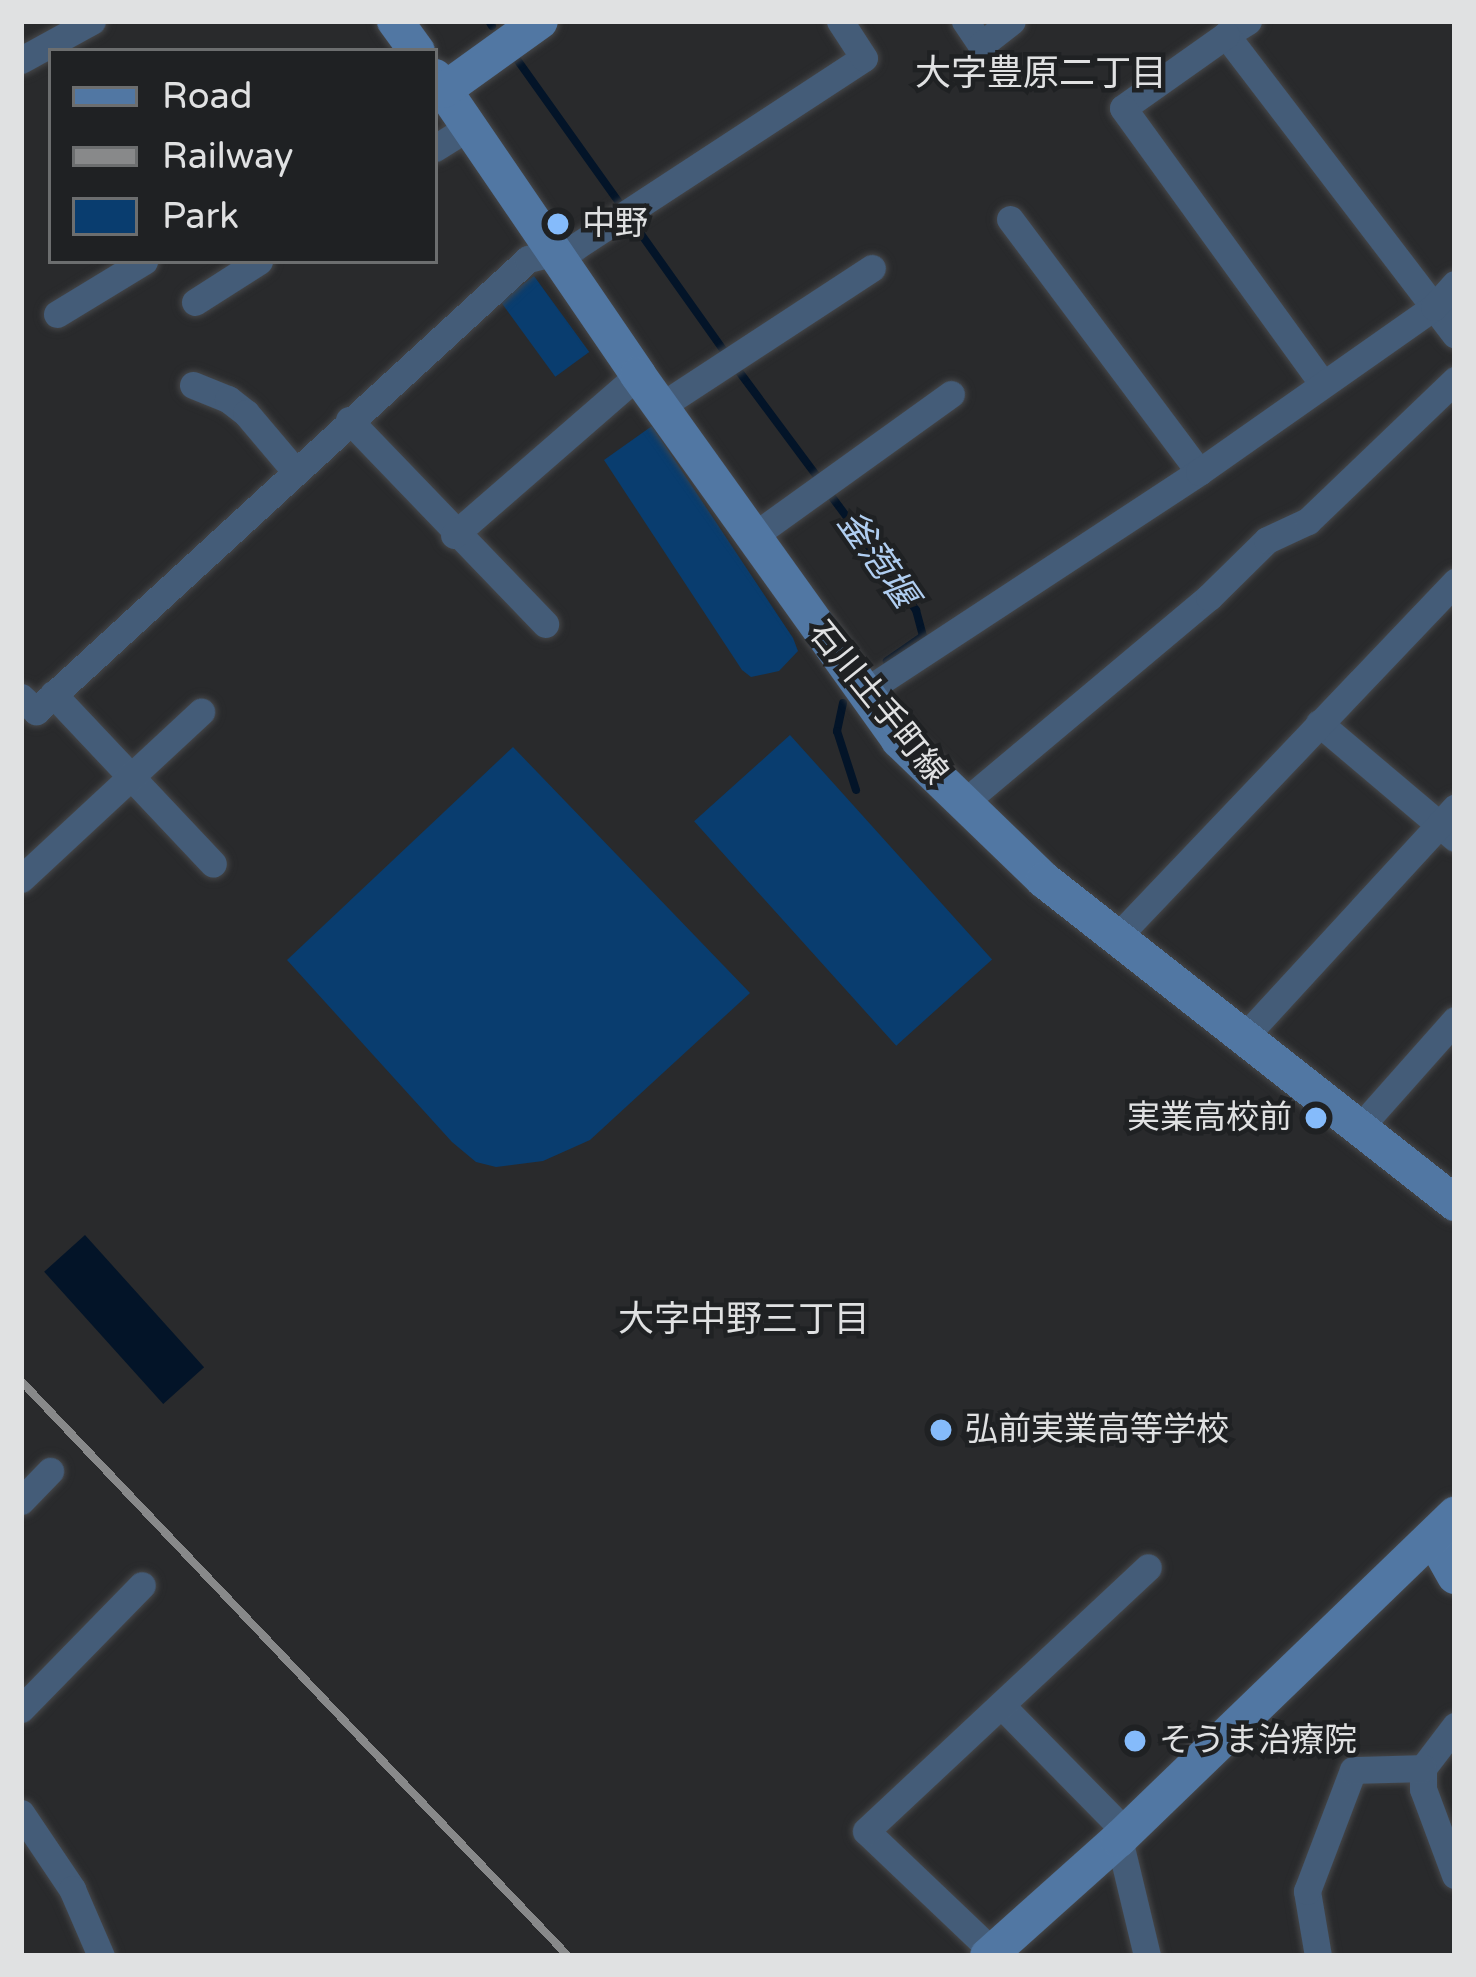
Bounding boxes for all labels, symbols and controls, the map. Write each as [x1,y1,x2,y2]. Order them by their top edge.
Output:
legend [48,48,438,264]
district label: 大字豊原二丁目 [915,52,1167,96]
text: Road [162,75,252,118]
text: Railway [162,135,293,178]
text: Park [162,195,239,238]
place label: 中野 [582,204,648,244]
marker: 中野 [545,211,571,237]
water label: 釜萢堰 [828,502,926,616]
street label: 石川土手町線 [800,614,956,792]
place label: 実業高校前 [1127,1098,1292,1138]
marker: 実業高校前 [1303,1105,1329,1131]
district label: 大字中野三丁目 [618,1298,870,1342]
place label: 弘前実業高等学校 [965,1410,1229,1450]
marker: 弘前実業高等学校 [928,1417,954,1443]
place label: そうま治療院 [1159,1721,1357,1761]
marker: そうま治療院 [1122,1728,1148,1754]

